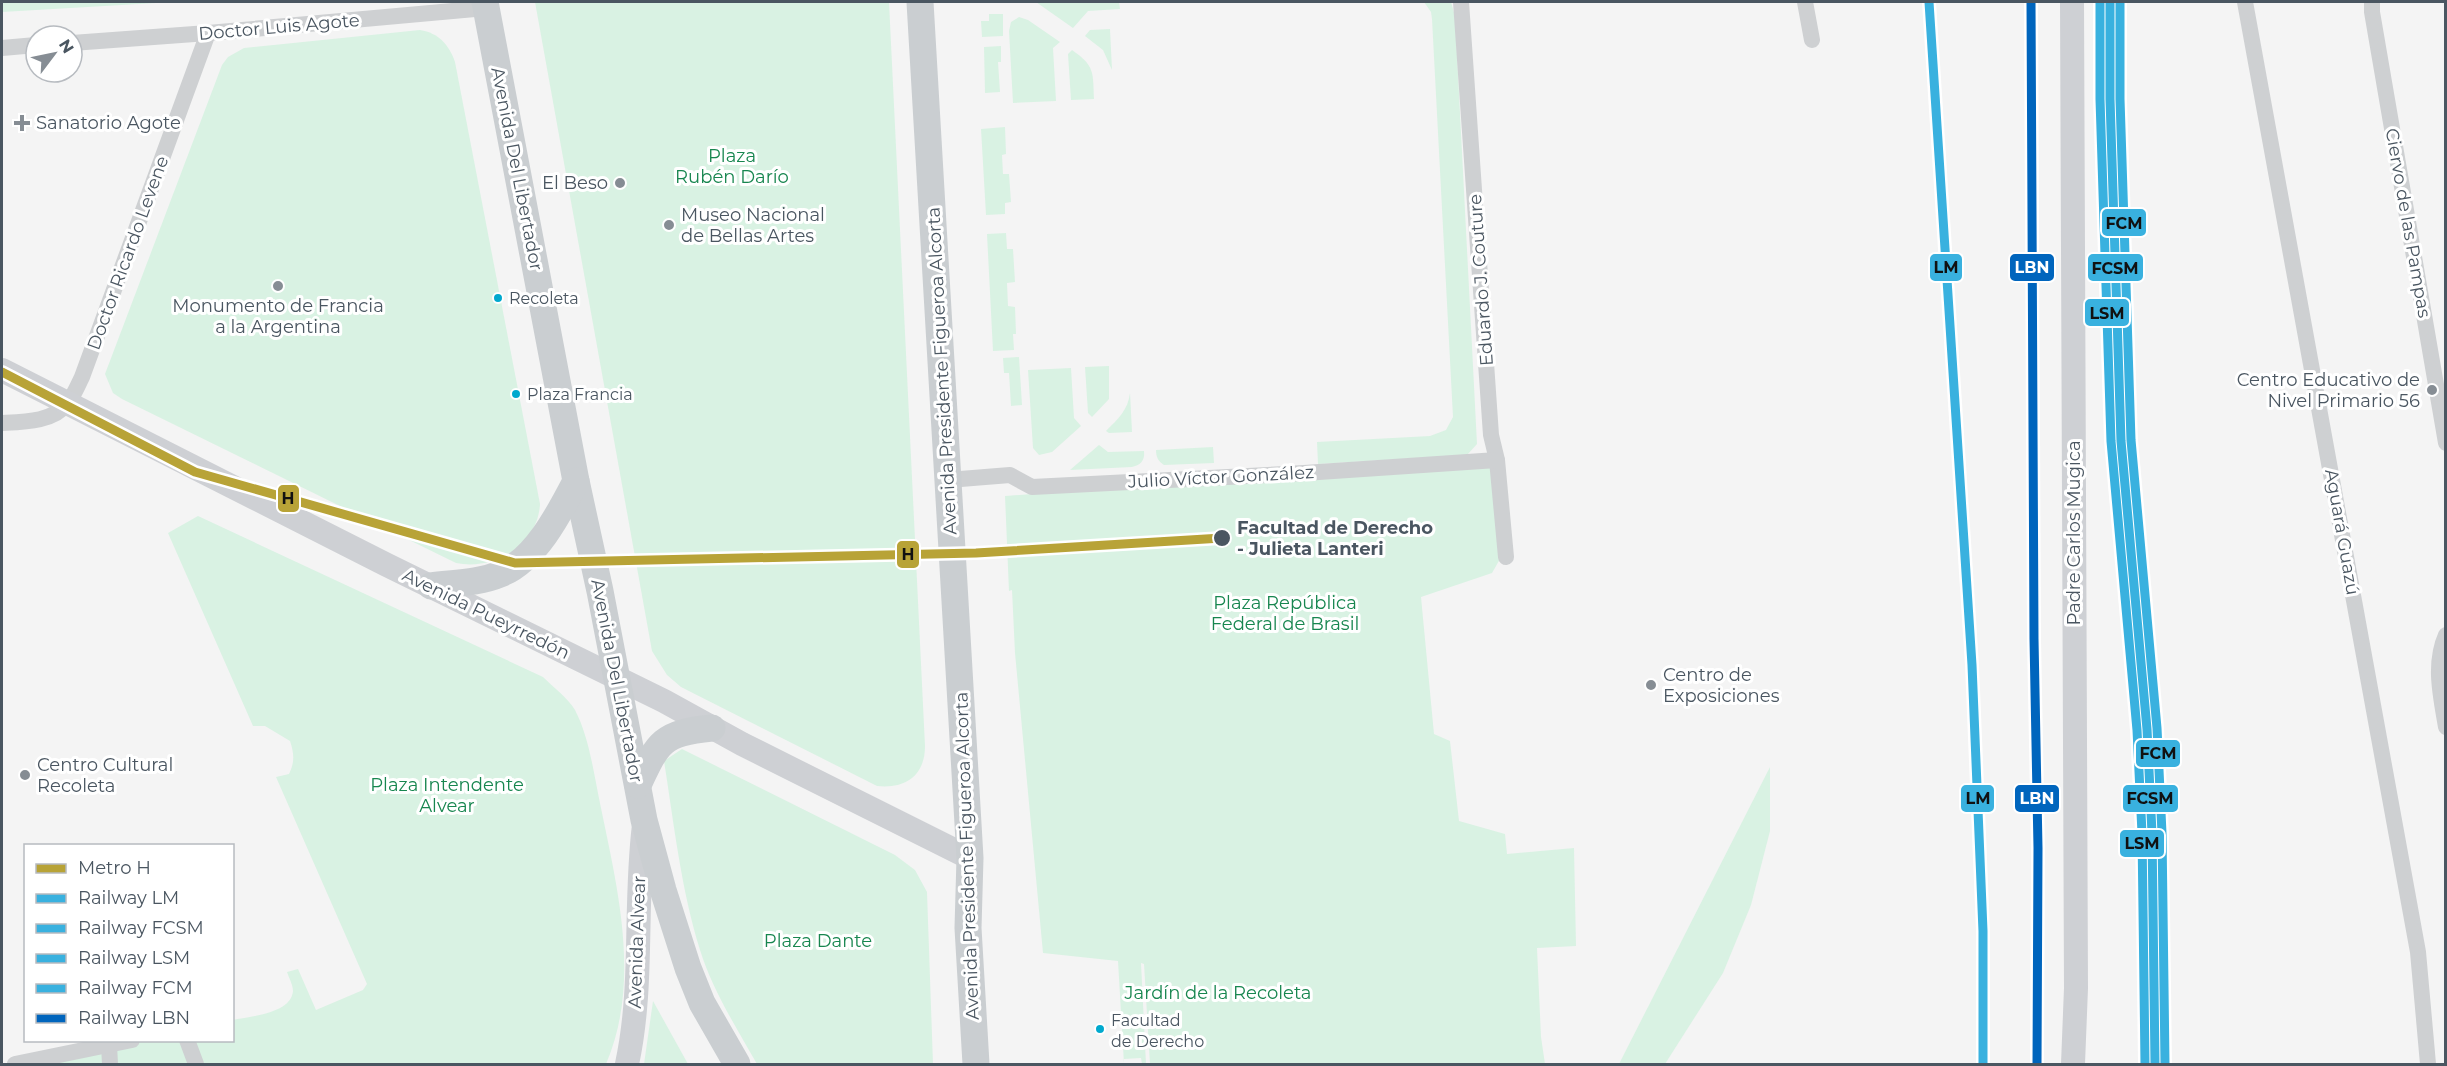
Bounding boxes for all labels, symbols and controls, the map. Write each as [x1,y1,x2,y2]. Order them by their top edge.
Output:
street label: Doctor Luis Agote [197,9,361,45]
north arrow [24,24,84,84]
text: N [55,36,78,57]
street label: Avenida Del Libertador [486,65,548,273]
place label: Sanatorio Agote [36,112,181,134]
marker: Sanatorio Agote [13,114,31,132]
street label: Ciervo de las Pampas [2380,126,2436,320]
park label: Plaza Rubén Darío [675,145,789,188]
street label: Doctor Ricardo Levene [83,153,173,353]
place label: El Beso [542,172,608,194]
marker: El Beso [613,176,627,190]
street label: Eduardo J. Couture [1464,193,1498,367]
place label: Museo Nacional de Bellas Artes [681,204,825,247]
street label: Avenida Presidente Figueroa Alcorta [922,207,962,535]
line badge: FCM [2101,208,2147,237]
text: FCM [2106,214,2142,233]
marker: Museo Nacional de Bellas Artes [662,218,676,232]
line badge: LM [1929,253,1963,282]
line badge: LBN [2009,253,2055,282]
line badge: FCSM [2087,253,2144,282]
text: LM [1934,258,1958,277]
text: LBN [2015,258,2049,277]
text: FCSM [2091,259,2139,278]
marker: Monumento de Francia a la Argentina [271,279,285,293]
place label: Recoleta [509,289,579,308]
marker: Recoleta [492,292,504,304]
place label: Monumento de Francia a la Argentina [172,295,384,338]
line badge: LSM [2084,298,2130,327]
text: LSM [2089,304,2125,323]
place label: Centro Educativo de Nivel Primario 56 [2237,369,2420,412]
marker: Centro Educativo de Nivel Primario 56 [2425,383,2439,397]
place label: Plaza Francia [527,385,633,404]
marker: Plaza Francia [510,388,522,400]
street label: Padre Carlos Mugica [2063,440,2085,626]
street label: Julio Víctor González [1126,461,1315,493]
street label: Aguará Guazú [2320,467,2364,597]
line badge: H [277,484,300,513]
text: H [282,489,294,508]
place label: Facultad de Derecho - Julieta Lanteri [1237,517,1433,560]
marker: Facultad de Derecho - Julieta Lanteri [1212,528,1232,548]
line badge: H [896,540,920,569]
text: H [902,545,914,564]
street label: Avenida Pueyrredón [399,564,573,664]
street label: Avenida Del Libertador [586,577,648,785]
park label: Plaza República Federal de Brasil [1211,592,1359,635]
place label: Centro de Exposiciones [1663,664,1780,707]
marker: Centro de Exposiciones [1644,678,1658,692]
street label: Avenida Presidente Figueroa Alcorta [950,692,984,1020]
line badge: FCM [2135,739,2181,768]
text: FCM [2140,744,2176,763]
place label: Centro Cultural Recoleta [37,754,173,797]
marker: Centro Cultural Recoleta [18,768,32,782]
park label: Plaza Intendente Alvear [370,774,524,817]
line badge: LM [1960,784,1995,813]
line badge: LBN [2014,784,2060,813]
line badge: FCSM [2122,784,2179,813]
text: LM [1966,789,1990,808]
text: LBN [2020,789,2054,808]
text: FCSM [2126,789,2174,808]
line badge: LSM [2119,829,2165,858]
text: LSM [2124,834,2160,853]
legend [24,844,234,1042]
text: Metro H [78,857,151,879]
street label: Avenida Alvear [624,875,650,1009]
text: Railway LM [78,887,179,909]
text: Railway FCSM [78,917,204,939]
park label: Plaza Dante [764,930,872,952]
text: Railway LSM [78,947,190,969]
text: Railway FCM [78,977,193,999]
park label: Jardín de la Recoleta [1124,982,1311,1004]
text: Railway LBN [78,1007,190,1029]
place label: Facultad de Derecho [1111,1011,1204,1051]
marker: Facultad de Derecho [1094,1023,1106,1035]

